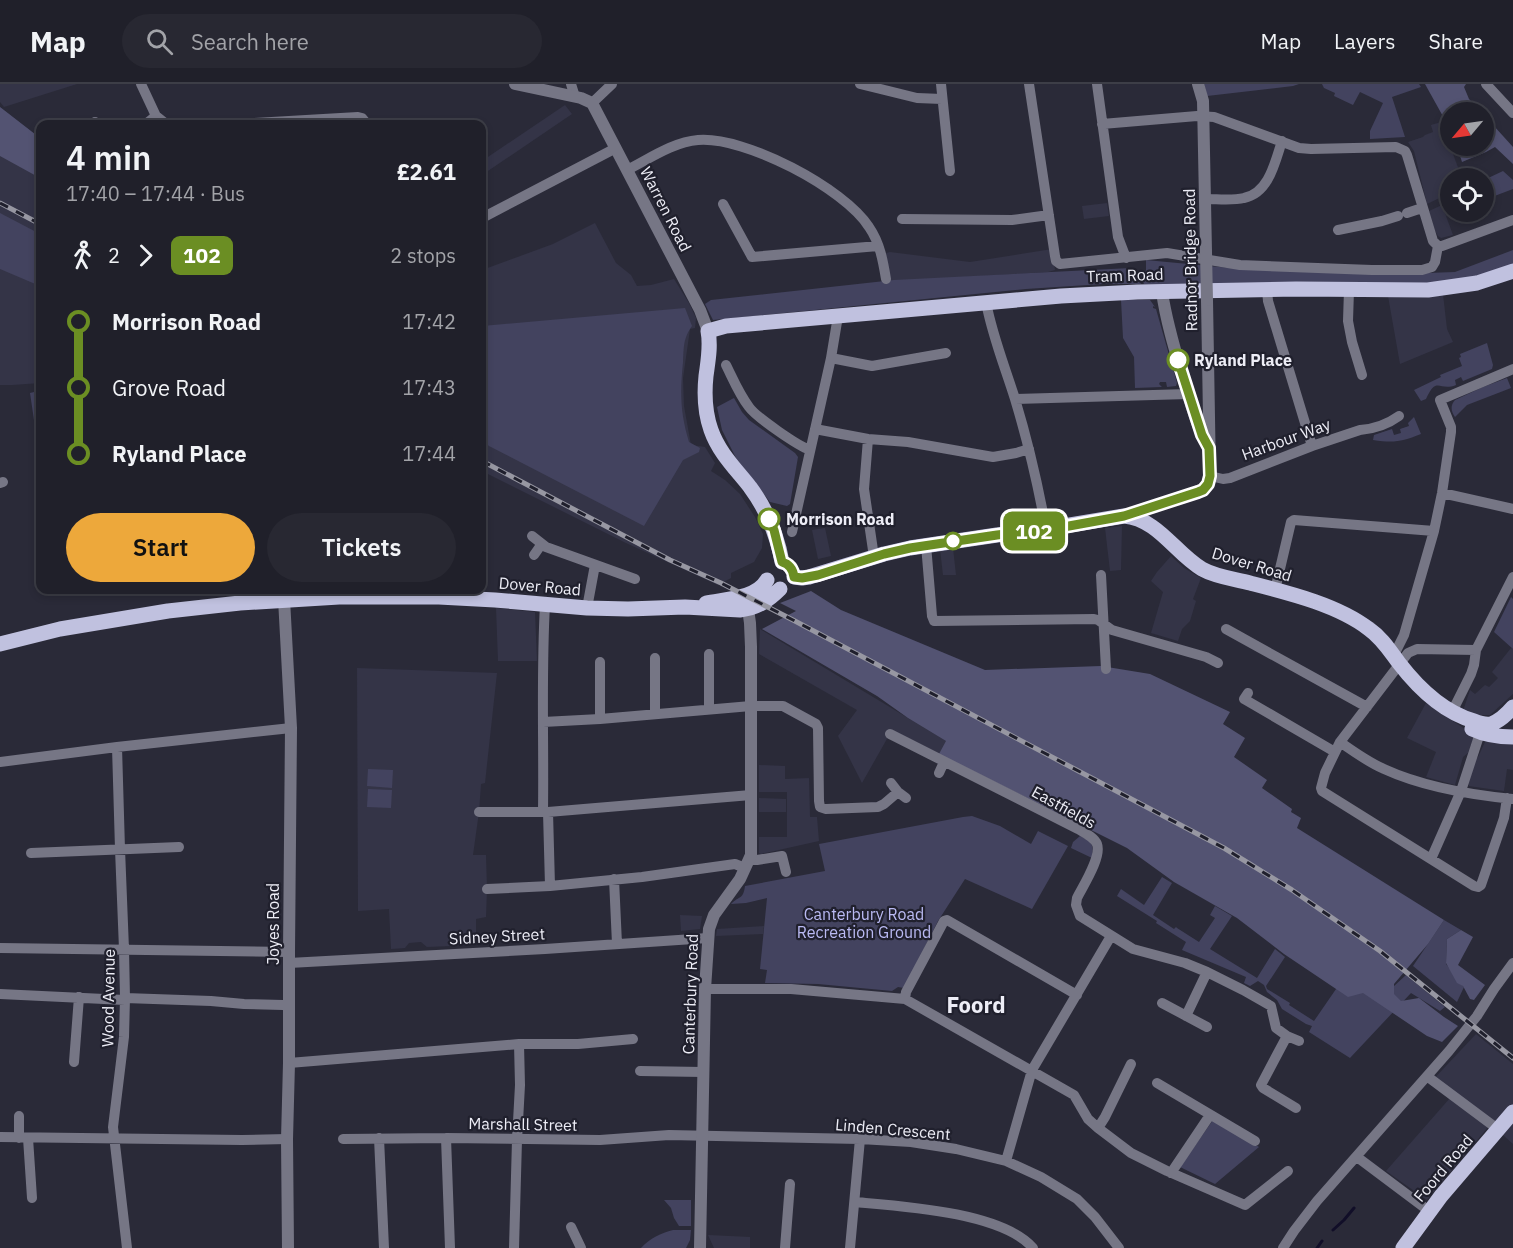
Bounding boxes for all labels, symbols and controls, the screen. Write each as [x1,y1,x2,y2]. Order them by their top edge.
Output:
search box [122,14,542,68]
text: Map [30,23,86,60]
icon: search [143,25,176,58]
text: Search here [191,27,309,56]
text: Map [1261,27,1301,55]
text: Layers [1334,27,1396,55]
text: Share [1429,27,1483,55]
north arrow [1440,102,1494,156]
map controls [1440,102,1494,222]
text: 4 min [66,136,151,179]
text: £2.61 [397,157,456,186]
street label: Warren Road [636,163,696,255]
button: locate [1440,168,1494,222]
text: 17:40 – 17:44 · Bus [66,180,245,207]
street label: Radnor Bridge Road [1179,188,1201,332]
icon: walk [66,239,99,272]
icon: forward [129,239,162,272]
text: 102 [183,241,221,269]
text: 2 [108,242,120,269]
text: 2 stops [390,242,456,269]
street label: Tram Road [1086,264,1164,286]
text: Morrison Road [112,307,261,336]
text: 17:42 [402,308,456,335]
marker: Ryland Place [1167,349,1189,371]
place label: Ryland Place [1194,350,1292,370]
text: Grove Road [112,373,226,402]
text: 17:43 [402,374,456,401]
street label: Harbour Way [1239,414,1333,464]
text: Ryland Place [112,439,247,468]
text: 17:44 [402,440,456,467]
marker: Morrison Road [758,508,780,530]
place label: Morrison Road [786,509,894,529]
line badge: 102 [1000,512,1068,550]
button: Start [66,513,255,582]
button: Tickets [267,513,456,582]
text: 102 [1015,517,1053,545]
unlabelled marker [944,532,962,550]
street label: Dover Road [1210,542,1294,586]
street label: Dover Road [498,572,582,600]
street label: Eastfields [1028,781,1100,833]
street label: Joyes Road [263,883,283,965]
park label: Canterbury Road Recreation Ground [797,904,931,942]
street label: Sidney Street [449,924,545,948]
street label: Canterbury Road [678,933,702,1055]
street label: Wood Avenue [97,948,119,1047]
district label: Foord [946,990,1006,1019]
street label: Marshall Street [468,1113,578,1135]
street label: Linden Crescent [834,1114,952,1144]
street label: Foord Road [1409,1130,1477,1206]

